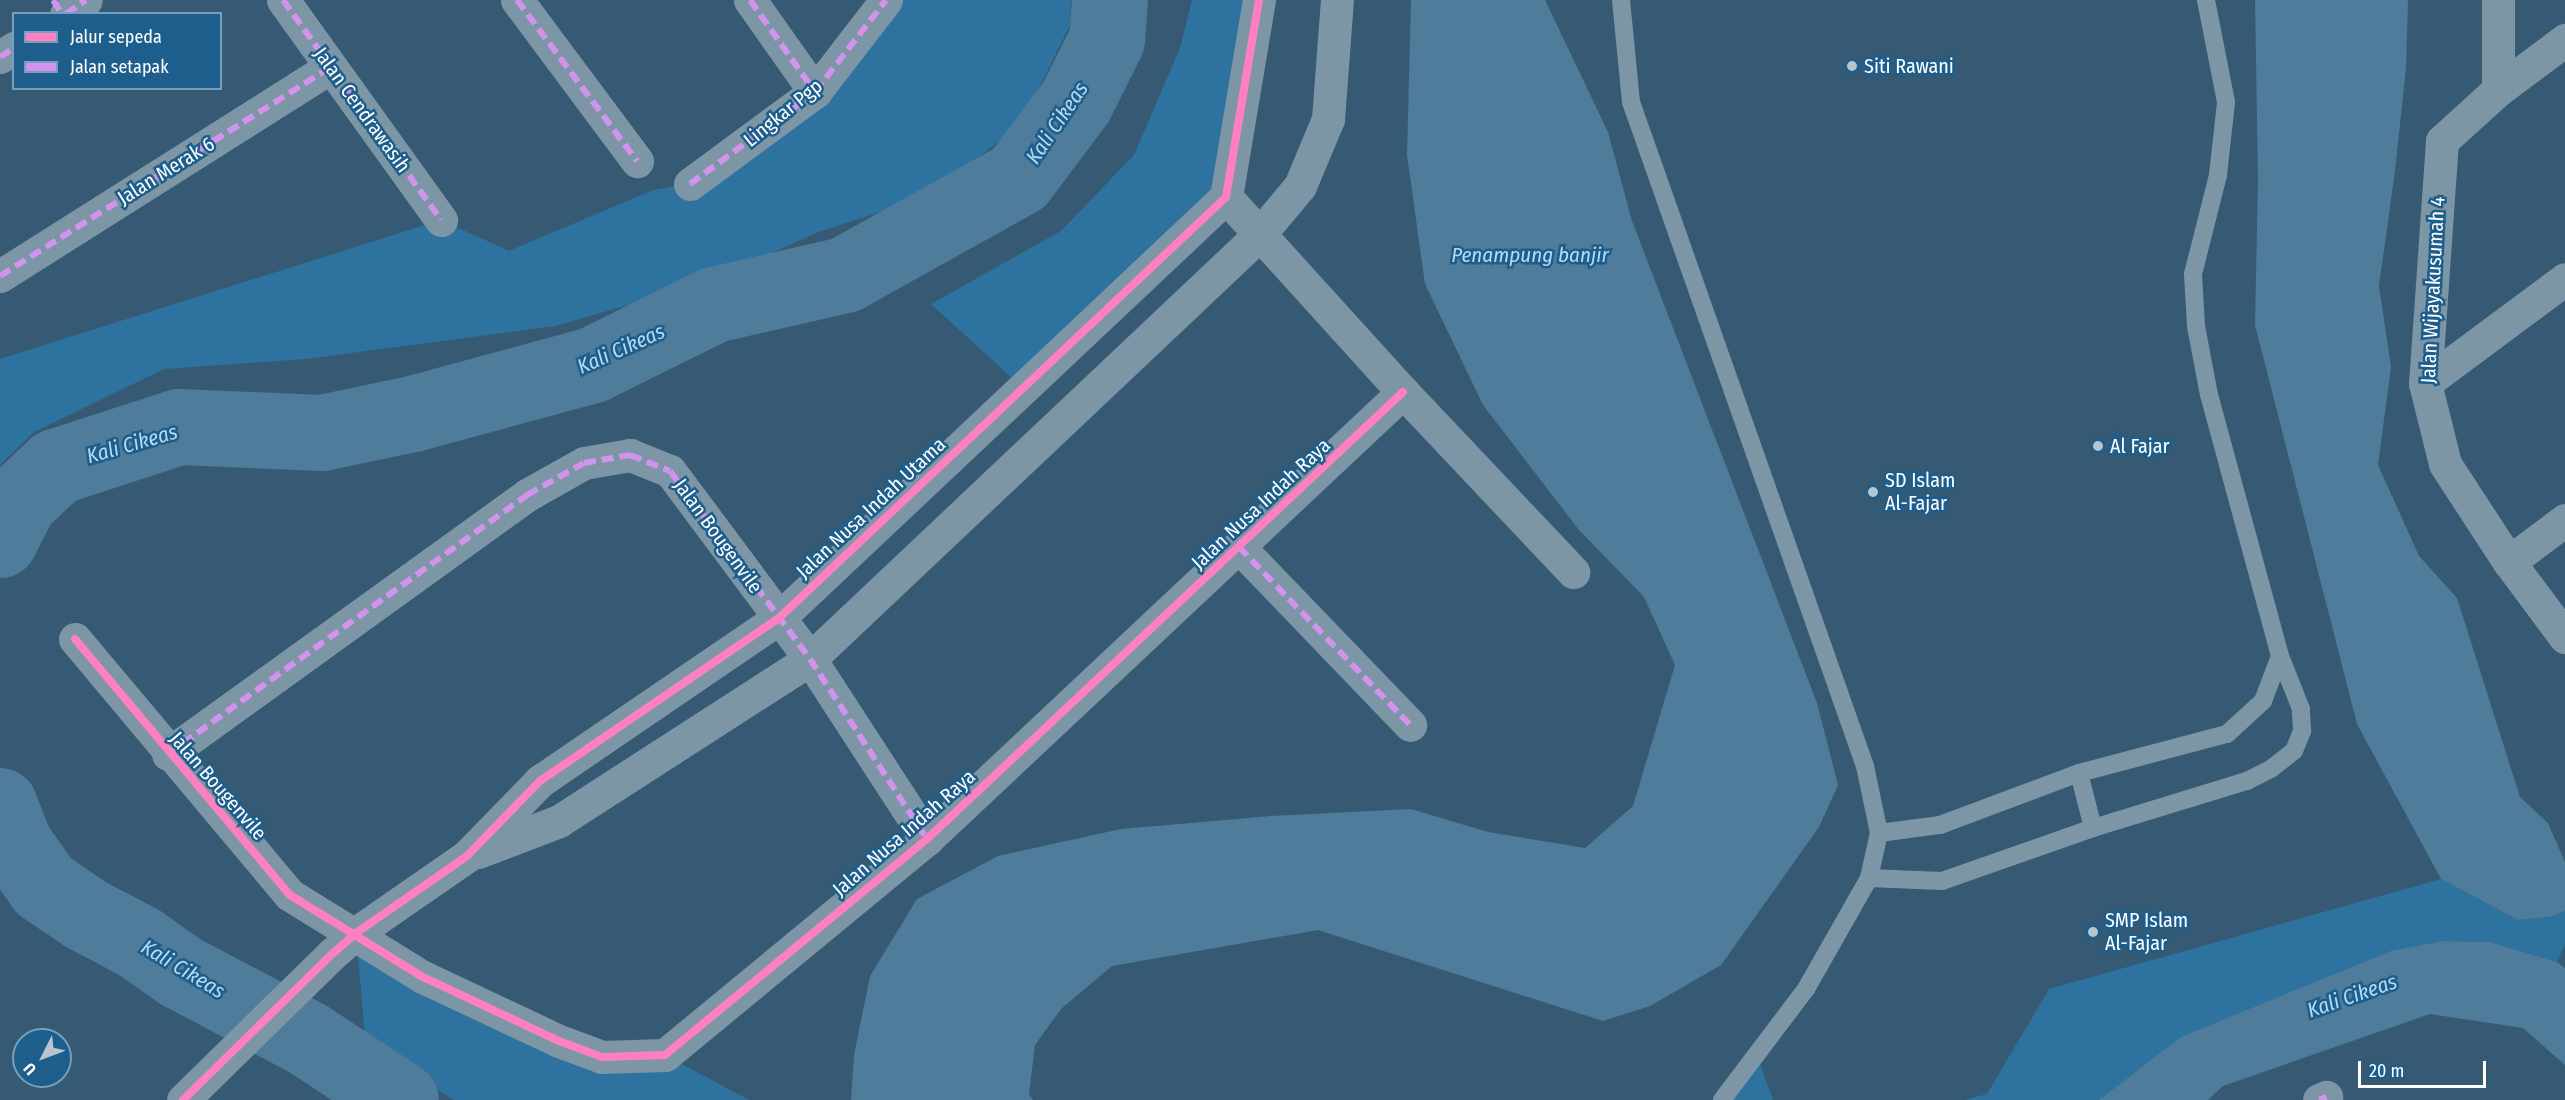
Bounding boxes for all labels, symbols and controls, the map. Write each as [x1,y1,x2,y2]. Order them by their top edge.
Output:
legend [12,12,222,90]
text: Jalur sepeda [70,26,162,48]
street label: Jalan Cendrawasih [309,43,415,177]
place label: Siti Rawani [1864,54,1954,78]
text: Jalan setapak [70,56,169,78]
marker: Siti Rawani [1845,59,1859,73]
street label: Lingkar Pgp [739,74,827,152]
water label: Kali Cikeas [1020,77,1094,169]
street label: Jalan Merak 6 [113,132,219,210]
street label: Jalan Wijayakusumah 4 [2416,196,2450,384]
water label: Penampung banjir [1451,242,1609,268]
water label: Kali Cikeas [573,319,669,379]
water label: Kali Cikeas [84,419,180,469]
street label: Jalan Nusa Indah Utama [791,433,951,583]
street label: Jalan Nusa Indah Raya [1187,434,1335,574]
place label: Al Fajar [2110,434,2169,458]
marker: Al Fajar [2091,439,2105,453]
place label: SD Islam Al-Fajar [1885,468,1955,515]
street label: Jalan Bougenvile [668,474,768,598]
marker: SD Islam Al-Fajar [1866,485,1880,499]
street label: Jalan Bougenvile [164,727,272,845]
street label: Jalan Nusa Indah Raya [828,765,980,901]
place label: SMP Islam Al-Fajar [2105,909,2188,956]
marker: SMP Islam Al-Fajar [2086,925,2100,939]
water label: Kali Cikeas [137,934,229,1004]
water label: Kali Cikeas [2304,969,2400,1023]
north arrow [12,1028,72,1088]
scale bar [2361,1049,2488,1087]
text: U [20,1059,40,1079]
text: 20 m [2369,1060,2404,1082]

